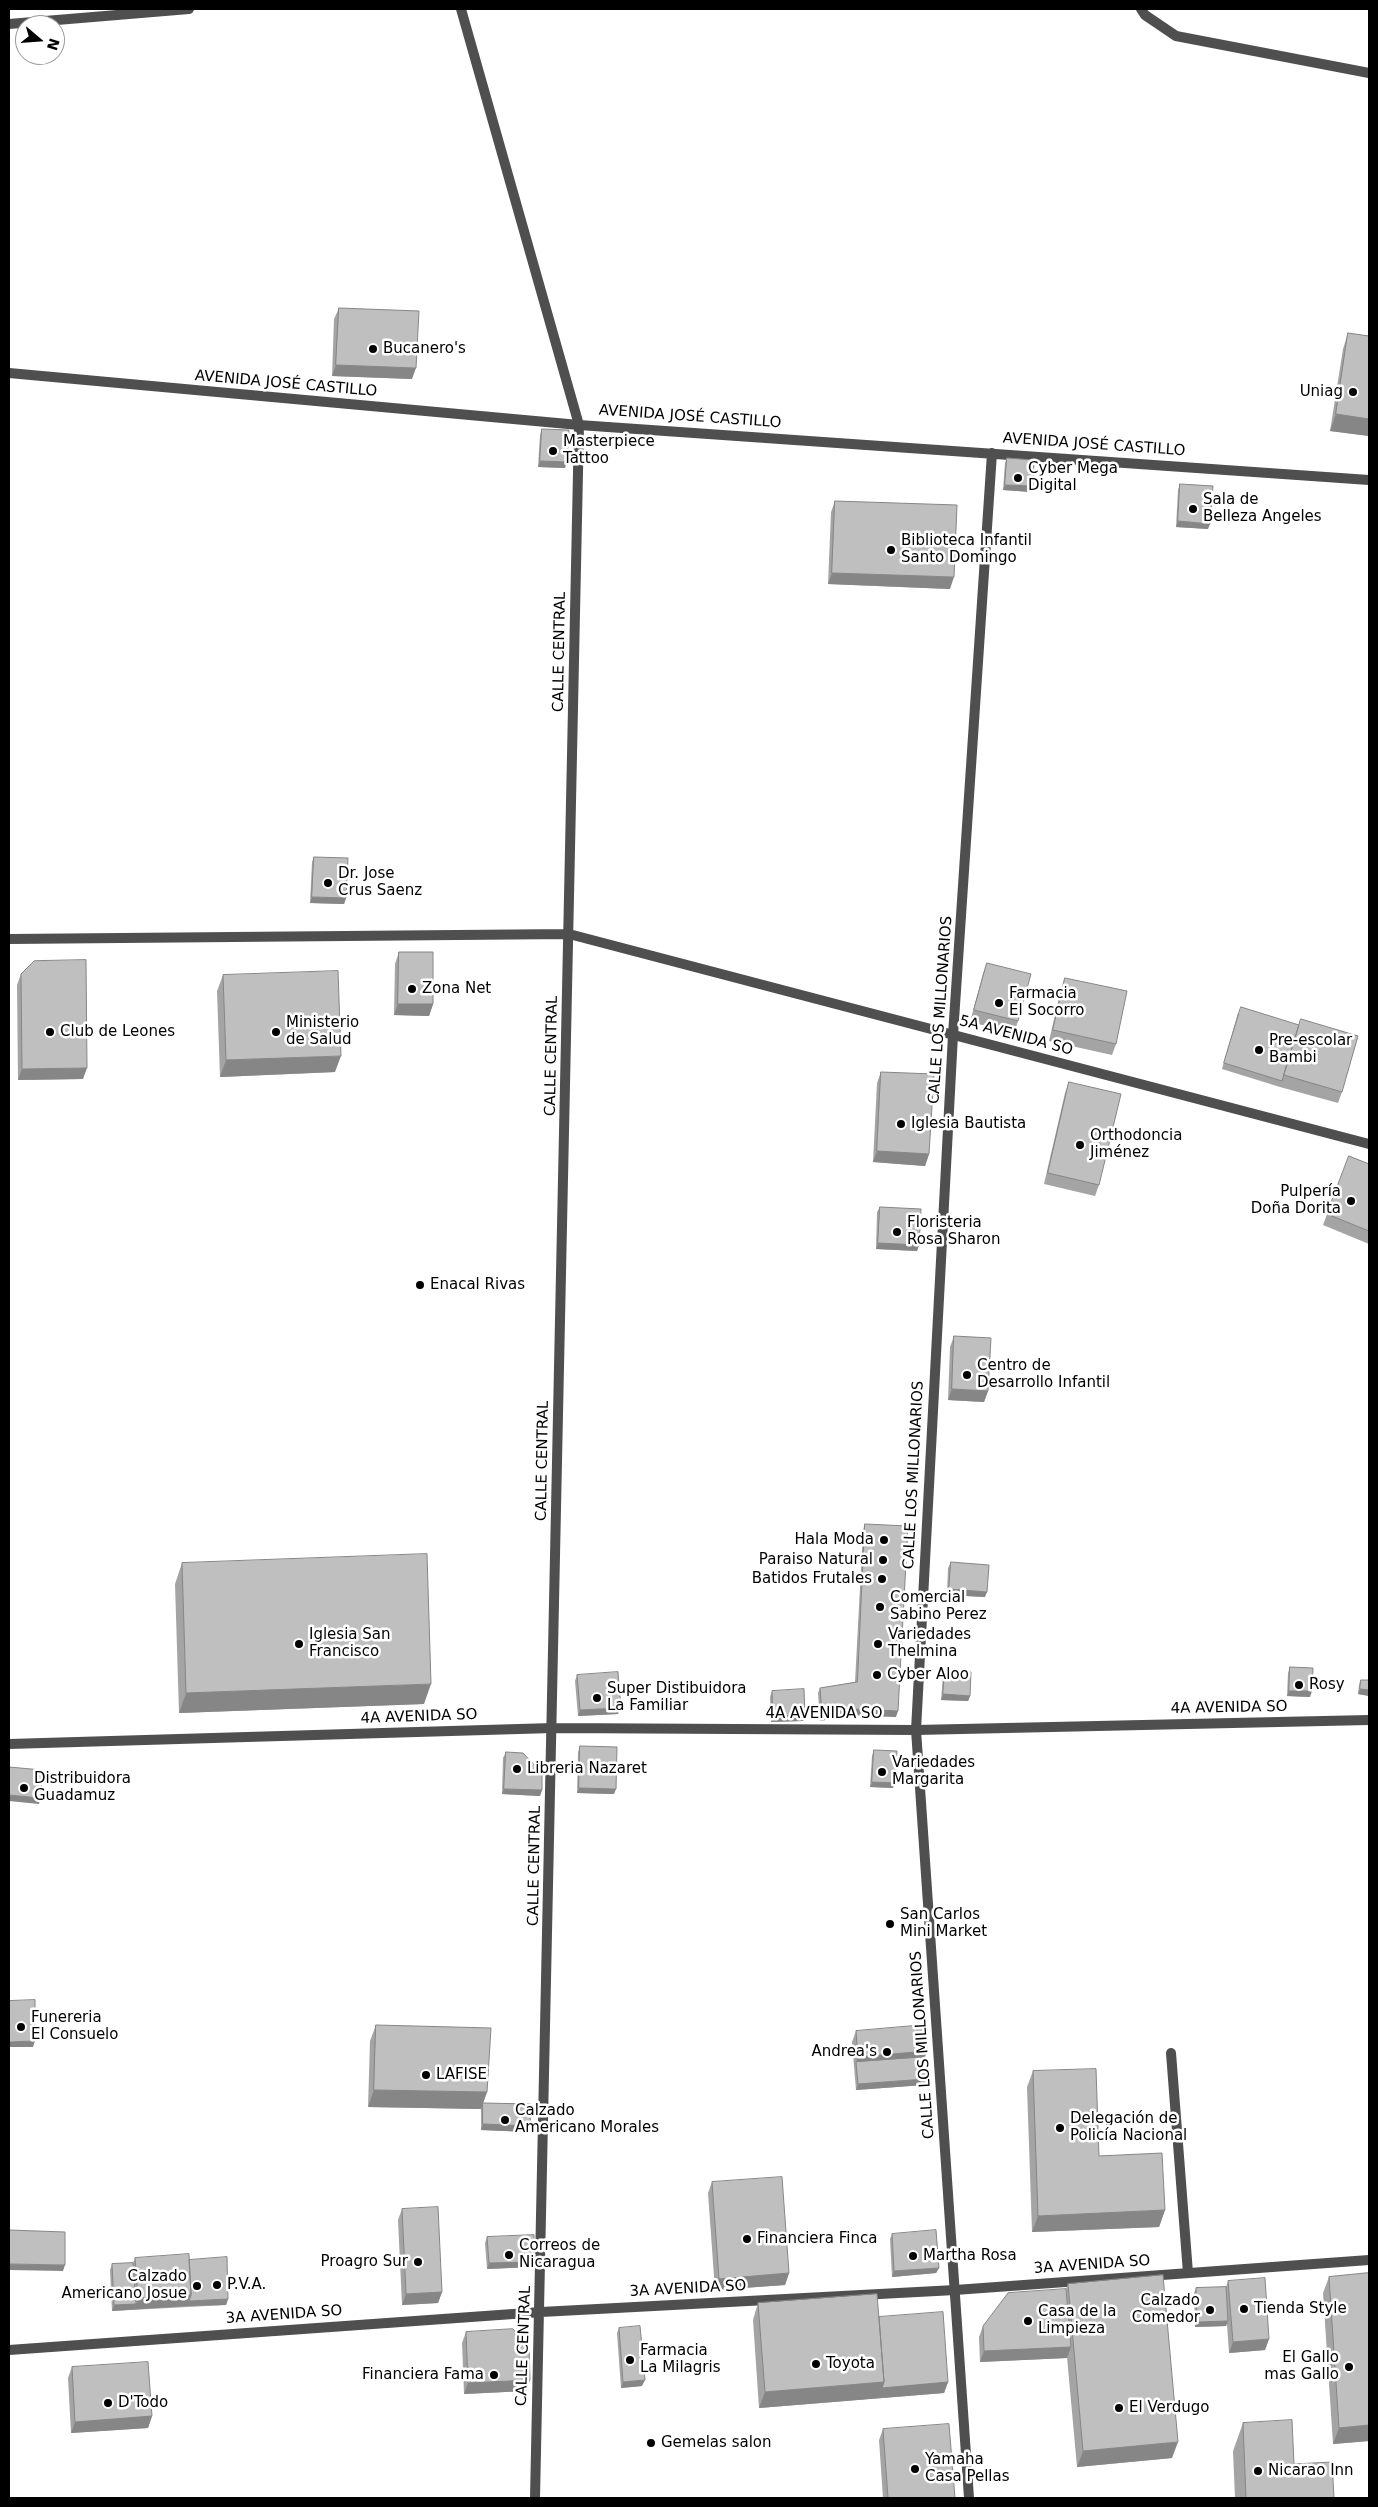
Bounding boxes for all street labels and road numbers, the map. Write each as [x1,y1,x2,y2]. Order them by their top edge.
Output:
street label: AVENIDA JOSÉ CASTILLO [194,367,378,401]
street label: AVENIDA JOSÉ CASTILLO [598,402,782,432]
street label: AVENIDA JOSÉ CASTILLO [1002,430,1186,460]
street label: CALLE CENTRAL [550,592,570,712]
street label: CALLE LOS MILLONARIOS [925,915,957,1105]
street label: CALLE CENTRAL [542,996,562,1116]
street label: 5A AVENIDA SO [957,1012,1075,1060]
street label: CALLE LOS MILLONARIOS [900,1380,928,1570]
street label: CALLE CENTRAL [533,1401,553,1521]
street label: 4A AVENIDA SO [1170,1698,1288,1718]
street label: 4A AVENIDA SO [766,1705,882,1723]
street label: 4A AVENIDA SO [360,1706,478,1728]
street label: CALLE CENTRAL [525,1806,545,1926]
street label: CALLE LOS MILLONARIOS [907,1950,939,2140]
street label: 3A AVENIDA SO [1033,2252,1151,2278]
street label: 3A AVENIDA SO [629,2277,747,2301]
street label: CALLE CENTRAL [513,2285,535,2407]
street label: 3A AVENIDA SO [225,2302,343,2328]

